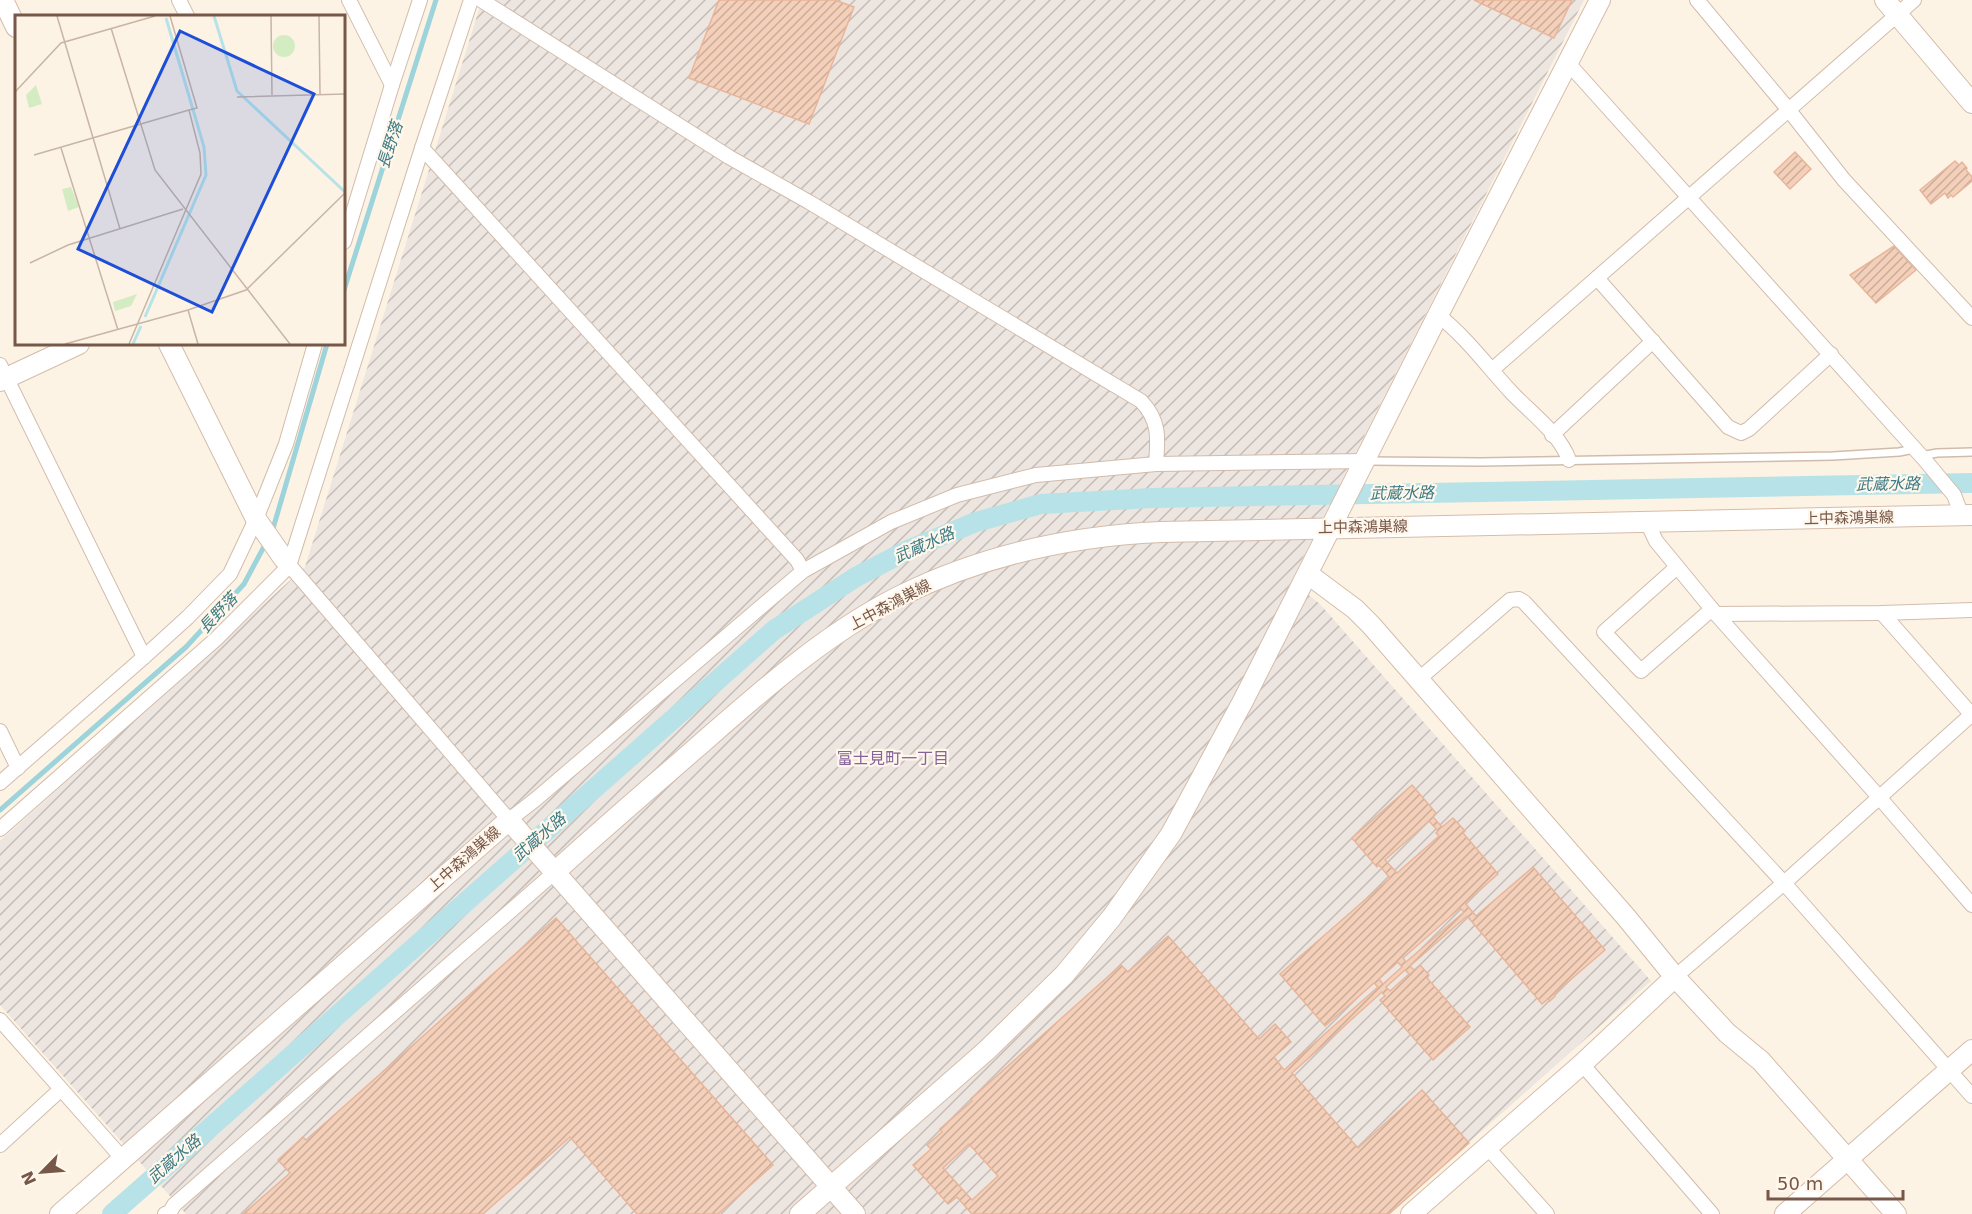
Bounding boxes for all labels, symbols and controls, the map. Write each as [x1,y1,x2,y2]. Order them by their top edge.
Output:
inset map [15,15,345,345]
water label: 長野落 [374,116,407,171]
water label: 武蔵水路 [1856,474,1922,494]
water label: 武蔵水路 [1370,483,1436,503]
street label: 上中森鴻巣線 [1804,508,1894,528]
street label: 上中森鴻巣線 [1318,517,1408,537]
water label: 武蔵水路 [891,522,959,567]
street label: 上中森鴻巣線 [846,576,934,634]
water label: 長野落 [195,587,243,637]
district label: 富士見町一丁目 [837,749,949,768]
water label: 武蔵水路 [509,808,571,865]
street label: 上中森鴻巣線 [424,823,504,895]
water label: 武蔵水路 [144,1130,206,1187]
north arrow [12,1142,72,1202]
scale bar [1768,1163,1903,1201]
text: N [17,1168,40,1188]
text: 50 m [1777,1173,1823,1194]

